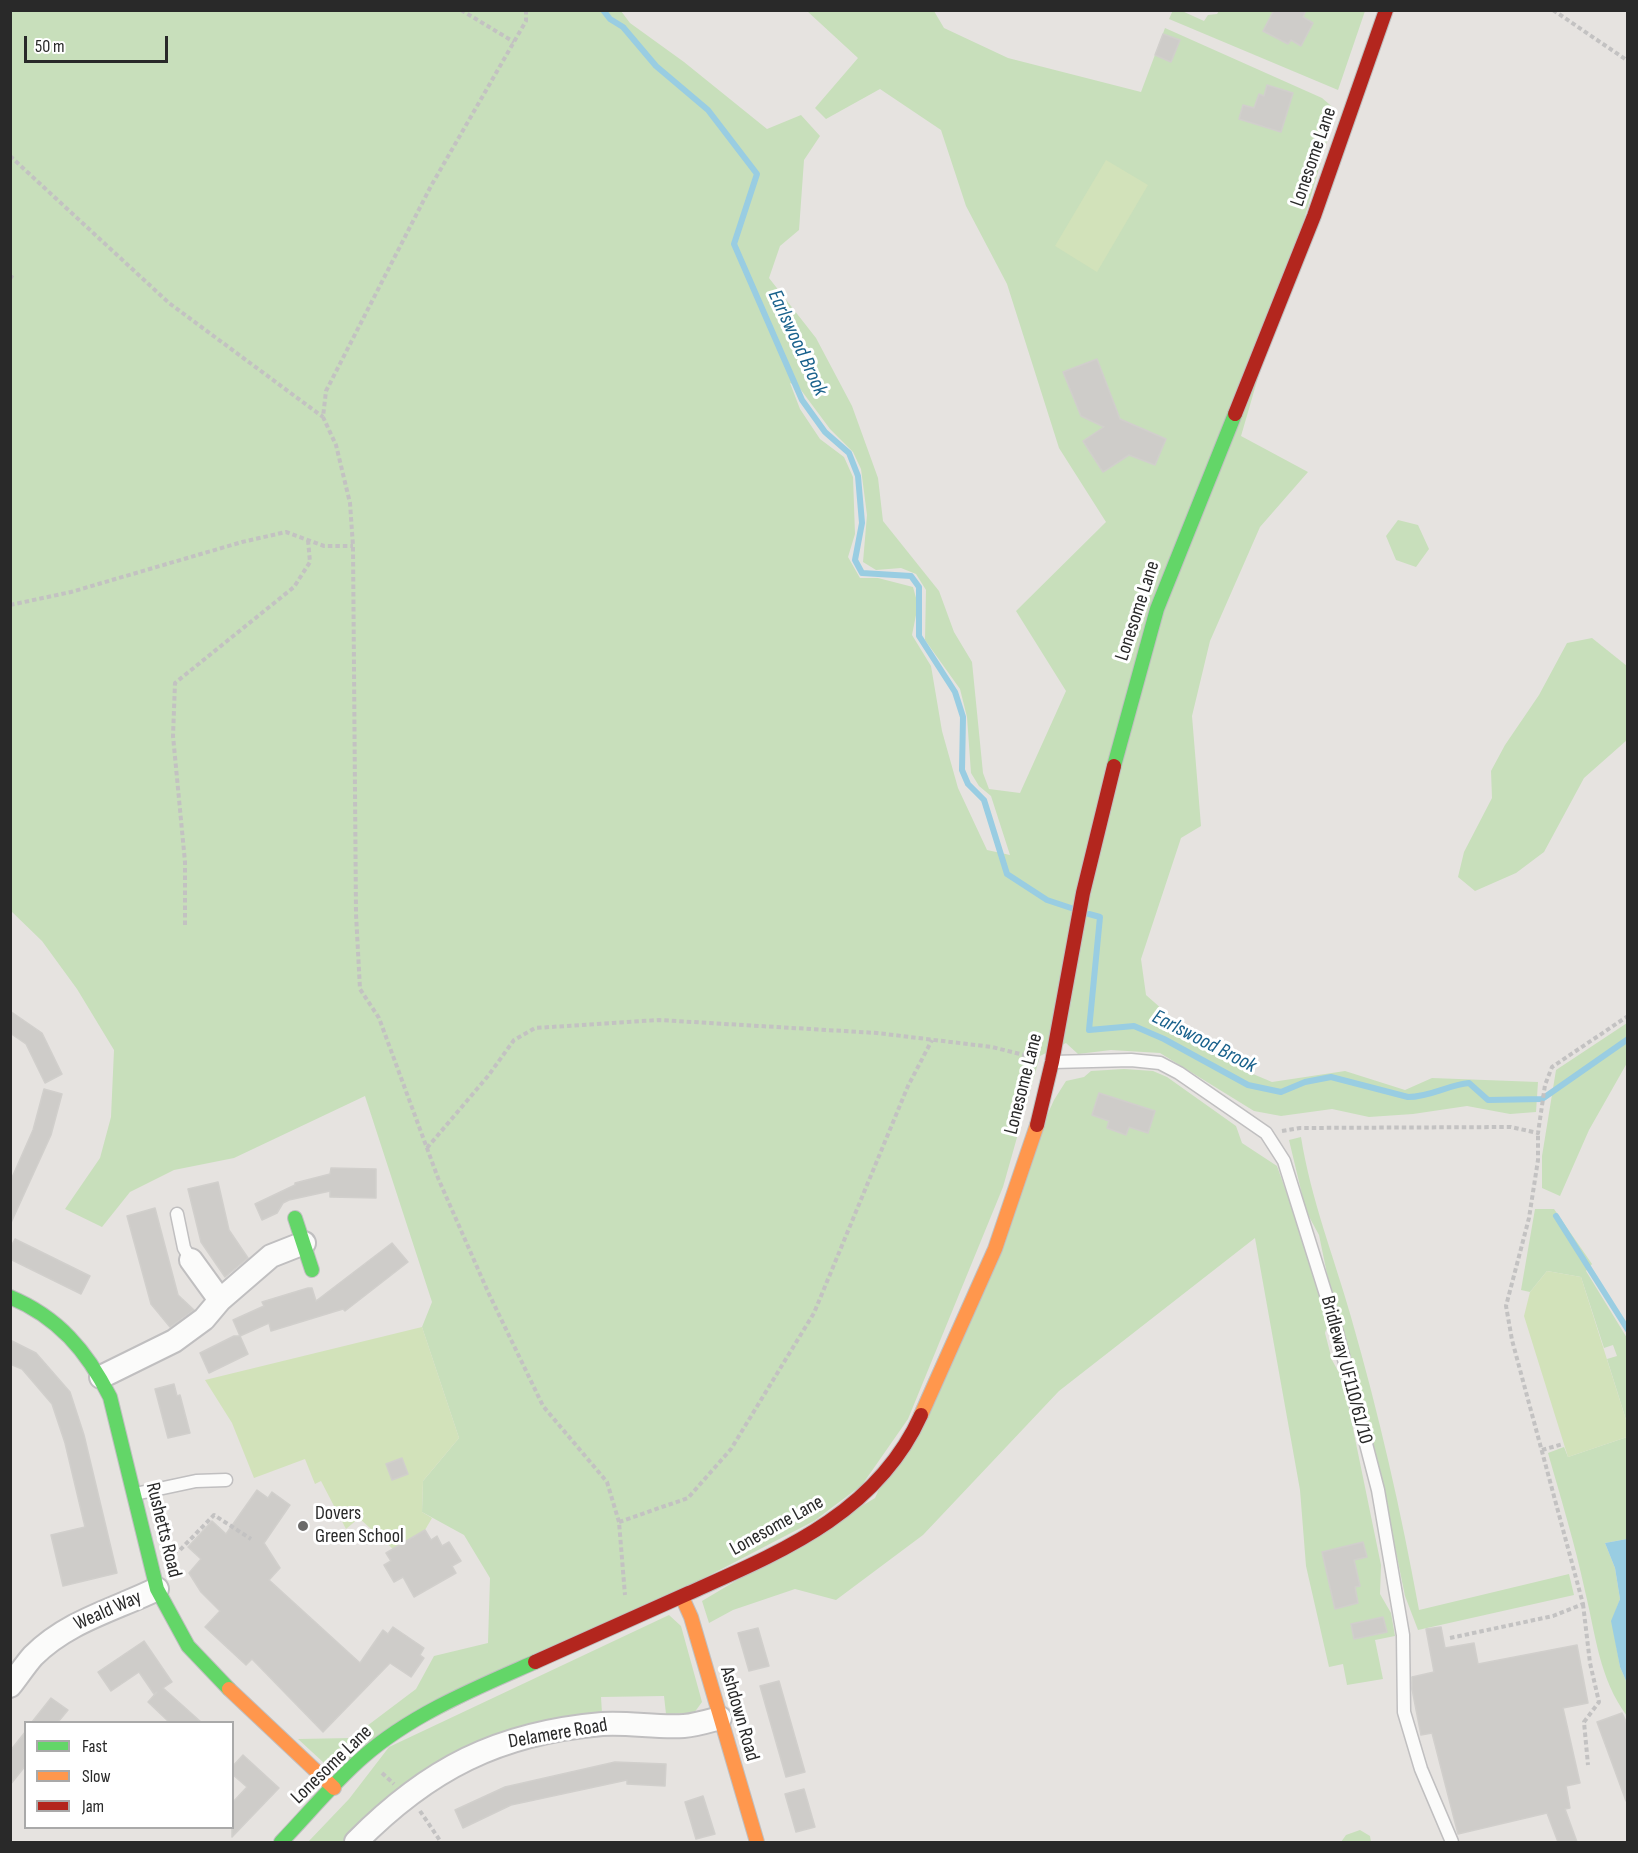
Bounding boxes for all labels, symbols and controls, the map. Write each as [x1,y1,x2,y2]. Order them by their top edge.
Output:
scale bar [27,24,171,62]
text: 50 m [35,36,65,57]
street label: Lonesome Lane [1286,104,1342,210]
water label: Earlswood Brook [762,286,832,400]
street label: Lonesome Lane [1111,558,1165,664]
water label: Earlswood Brook [1148,1005,1260,1079]
street label: Lonesome Lane [1000,1031,1048,1137]
street label: Bridleway UF110/61/10 [1315,1293,1377,1447]
street label: Rushetts Road [140,1480,186,1580]
street label: Lonesome Lane [726,1490,828,1562]
place label: Dovers Green School [315,1502,404,1549]
marker: Dovers Green School [296,1519,310,1533]
street label: Weald Way [70,1586,146,1636]
street label: Ashdown Road [714,1664,764,1764]
street label: Delamere Road [507,1713,609,1755]
street label: Lonesome Lane [287,1720,377,1810]
legend [24,1721,234,1829]
text: Fast [82,1736,107,1757]
text: Slow [82,1766,111,1787]
text: Jam [82,1796,104,1817]

